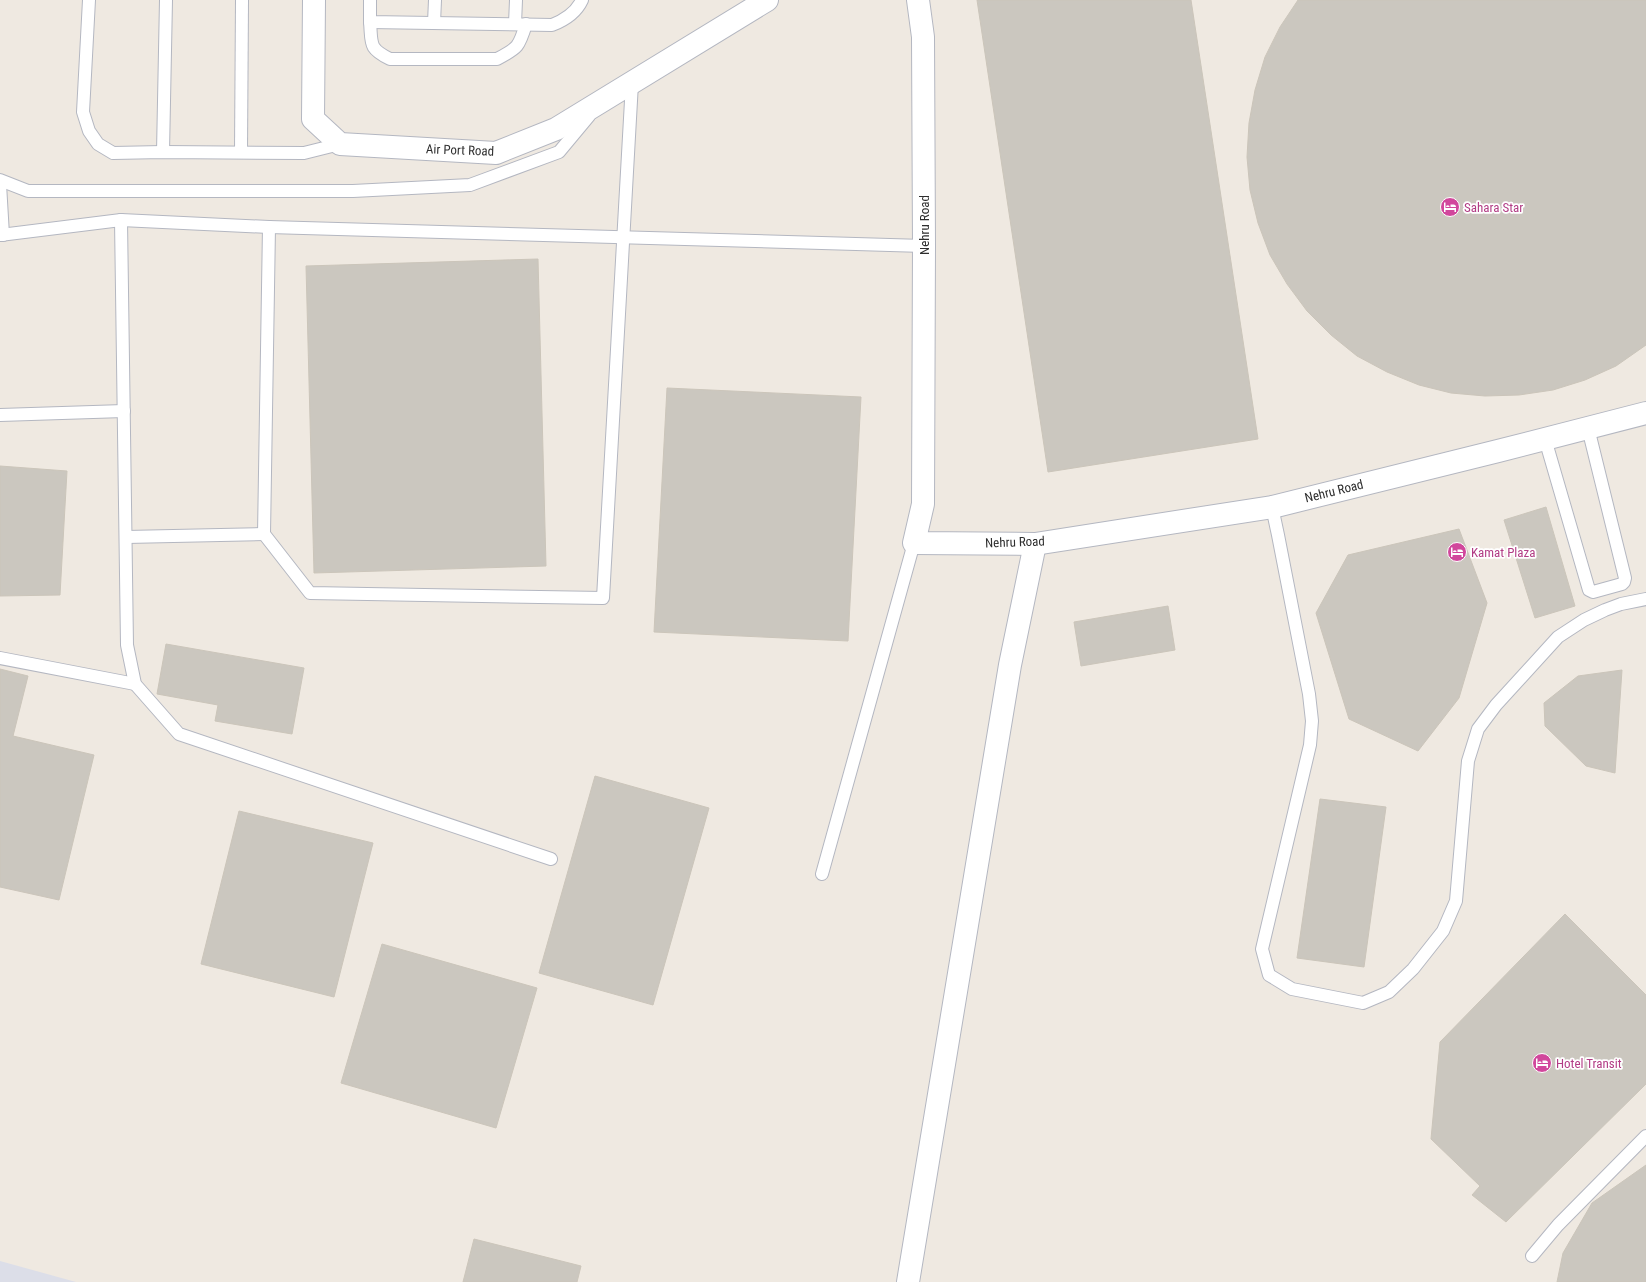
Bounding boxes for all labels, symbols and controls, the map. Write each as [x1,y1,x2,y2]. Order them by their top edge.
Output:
street label: Air Port Road [426,141,494,159]
street label: Nehru Road [917,195,932,255]
hotel icon: Sahara Star [1439,196,1461,218]
place label: Sahara Star [1464,200,1523,215]
street label: Nehru Road [1303,476,1365,506]
street label: Nehru Road [985,533,1045,551]
hotel icon: Kamat Plaza [1446,541,1468,563]
place label: Kamat Plaza [1471,545,1536,560]
hotel icon: Hotel Transit [1531,1052,1553,1074]
place label: Hotel Transit [1556,1056,1622,1071]

